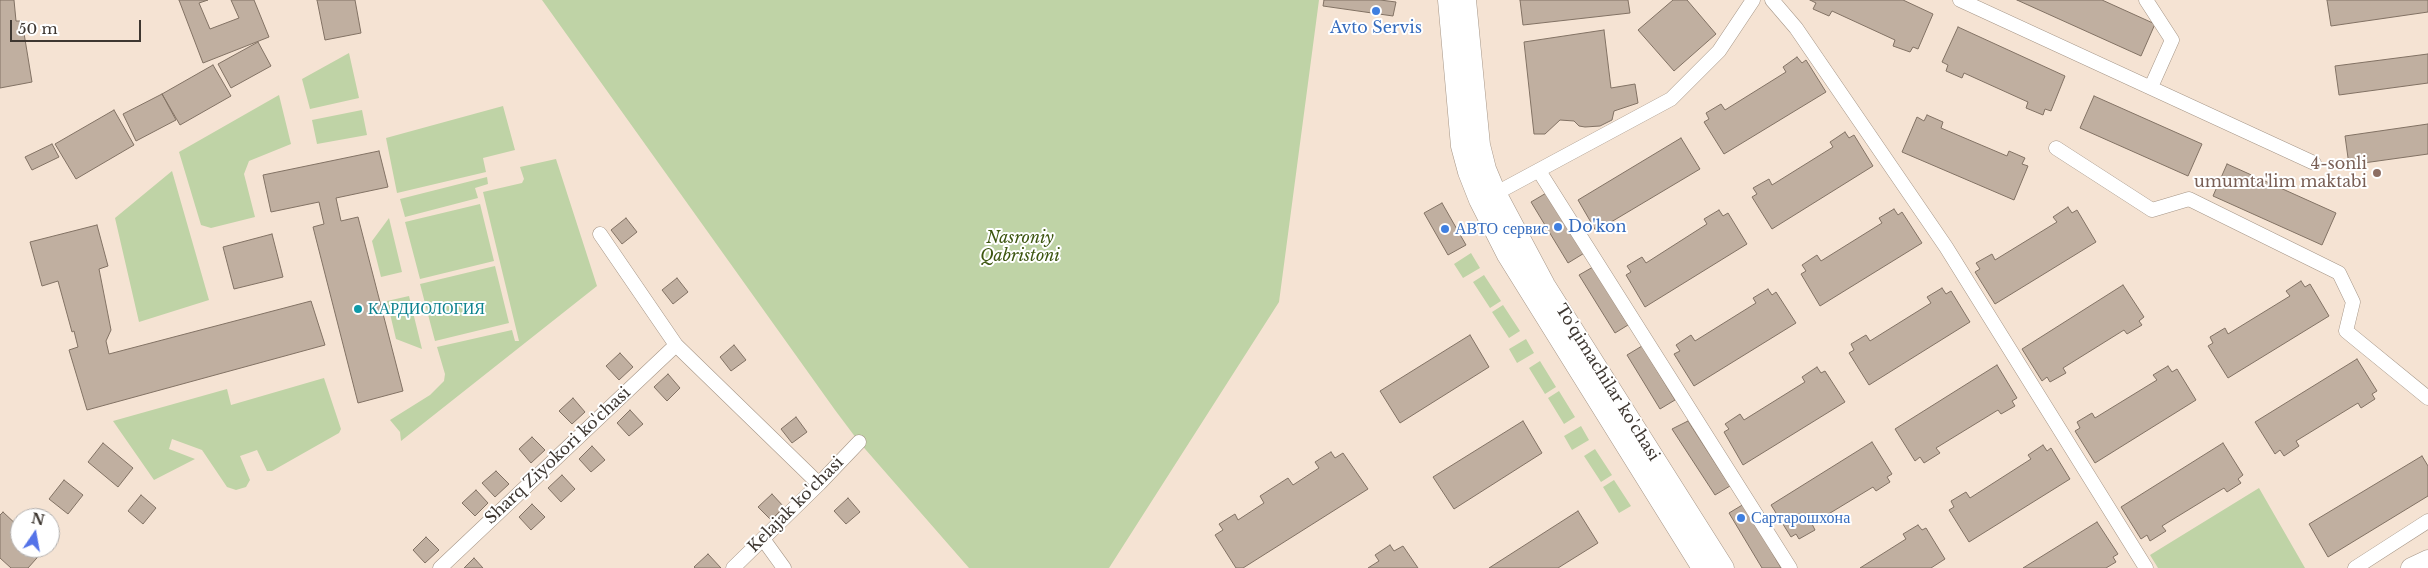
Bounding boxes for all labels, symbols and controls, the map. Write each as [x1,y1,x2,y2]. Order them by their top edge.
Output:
marker: Avto Servis [1370,5,1382,17]
scale bar [12,10,144,42]
place label: Avto Servis [1330,18,1422,38]
text: 50 m [18,19,58,38]
place label: 4-sonli umumta'lim maktabi [2194,154,2367,192]
marker: 4-sonli umumta'lim maktabi [2371,167,2383,179]
place label: Do'kon [1568,217,1626,237]
place label: АВТО сервис [1455,219,1548,239]
marker: Do'kon [1552,221,1564,233]
marker: АВТО сервис [1439,223,1451,235]
park label: Nasroniy Qabristoni [980,228,1060,266]
place label: КАРДИОЛОГИЯ [368,299,485,319]
street label: To'qimachilar ko'chasi [1551,301,1663,465]
marker: КАРДИОЛОГИЯ [352,303,364,315]
street label: Sharq Ziyokori ko'chasi [481,384,635,528]
street label: Kelajak ko'chasi [744,453,848,557]
north arrow [10,508,60,558]
place label: Сартарошхона [1751,508,1850,528]
text: N [30,509,46,529]
marker: Сартарошхона [1735,512,1747,524]

